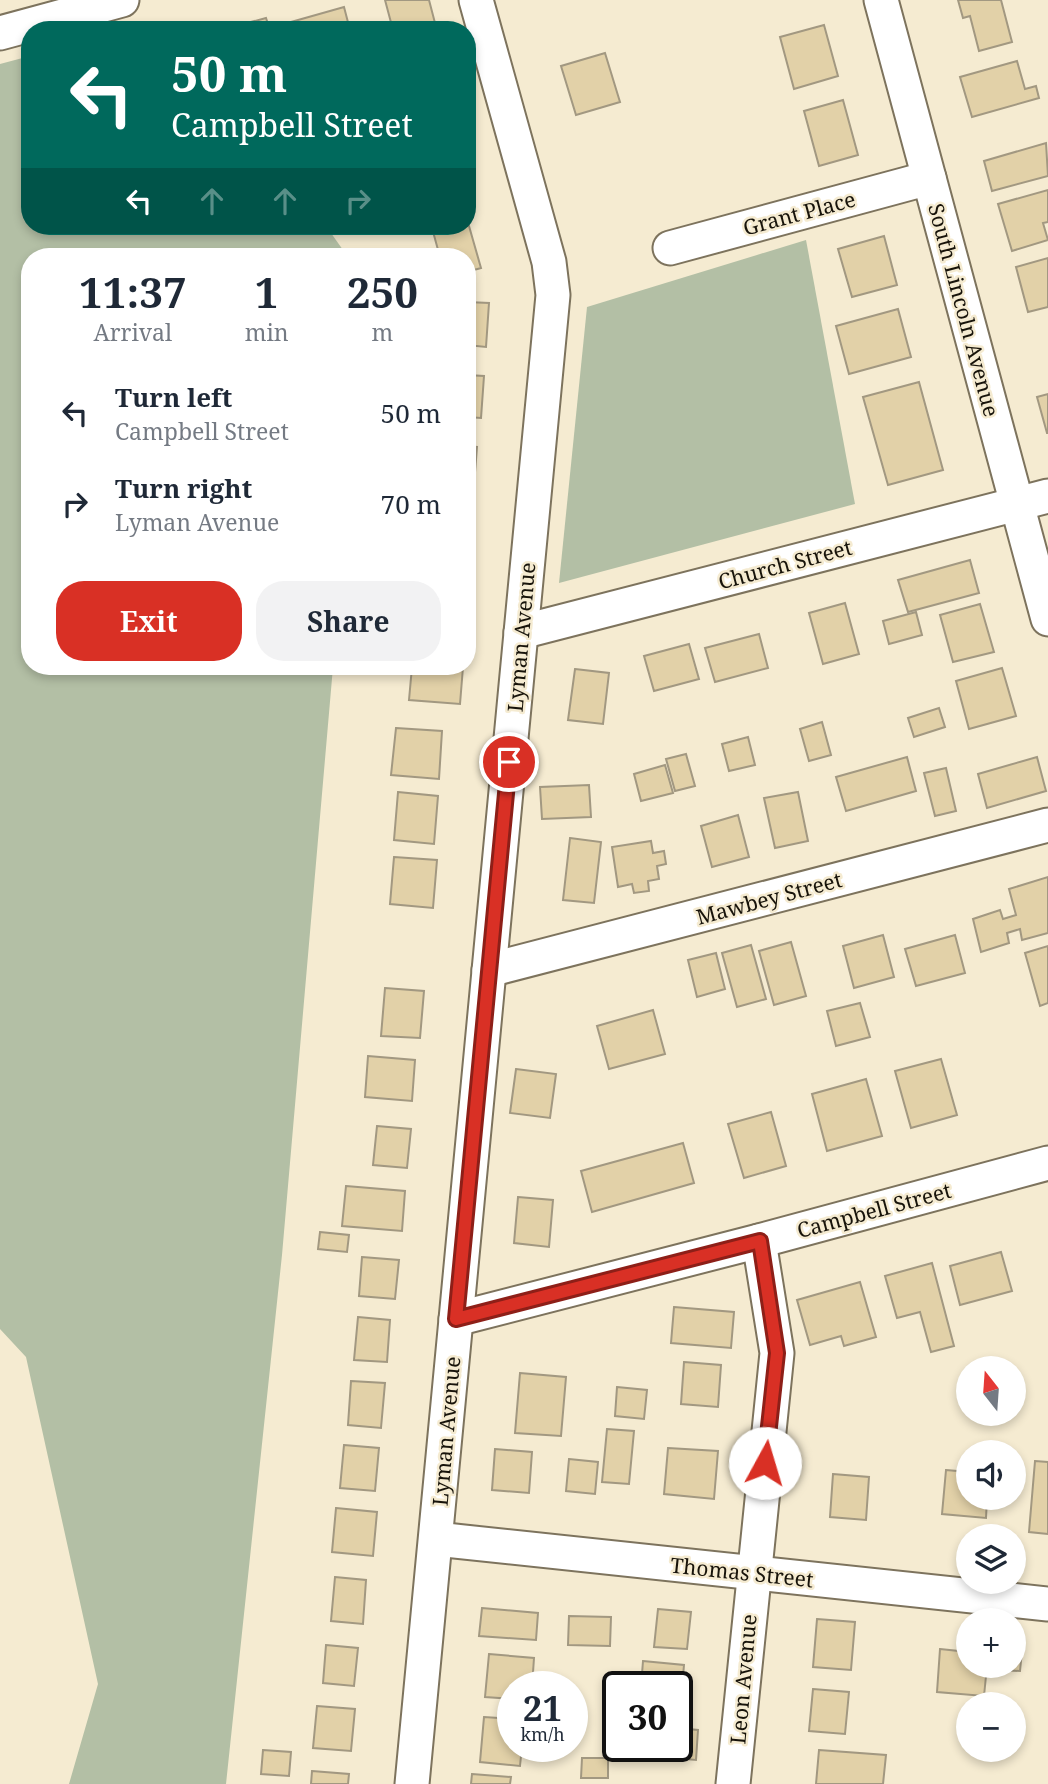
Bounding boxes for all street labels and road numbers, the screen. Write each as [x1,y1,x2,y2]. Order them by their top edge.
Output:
street label: Grant Place [740,185,858,241]
street label: South Lincoln Avenue [922,200,1006,420]
street label: Church Street [715,533,855,595]
street label: Lyman Avenue [501,561,541,713]
street label: Mawbey Street [693,865,845,931]
street label: Campbell Street [794,1176,954,1244]
street label: Lyman Avenue [426,1355,466,1507]
street label: Thomas Street [669,1551,815,1593]
street label: Leon Avenue [723,1613,763,1745]

